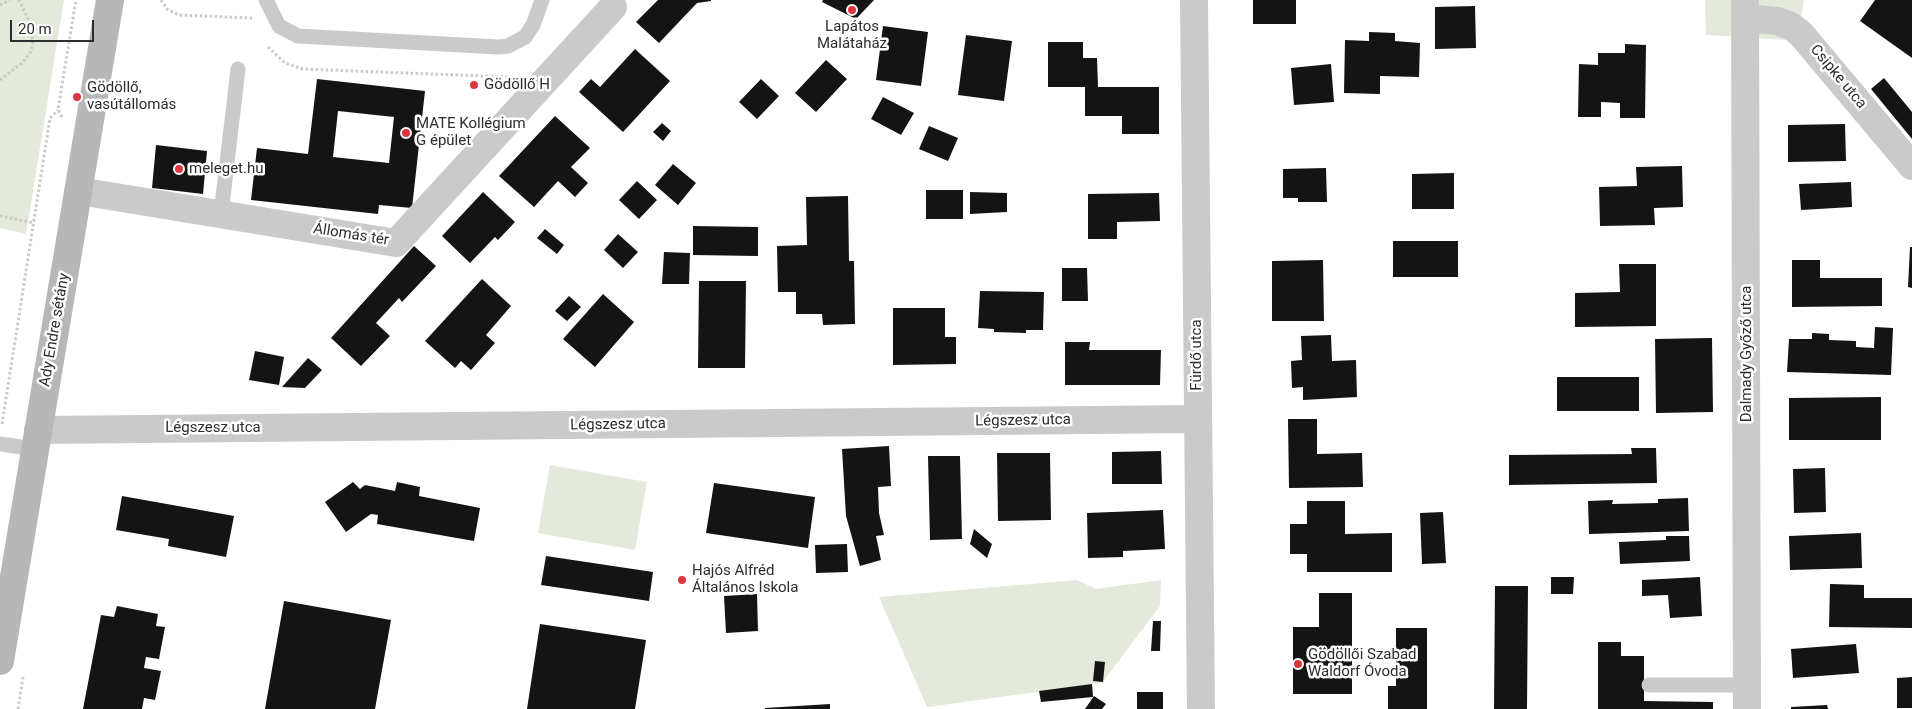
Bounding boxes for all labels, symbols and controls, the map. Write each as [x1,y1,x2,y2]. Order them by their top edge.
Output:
marker: Lapátos Malátaház [846,4,858,16]
scale bar [12,10,96,42]
place label: Lapátos Malátaház [817,18,887,53]
text: 20 m [18,20,52,38]
street label: Csipke utca [1806,41,1870,113]
place label: Gödöllő H [484,76,550,94]
place label: Gödöllő, vasútállomás [87,79,176,114]
marker: Gödöllő H [468,79,480,91]
marker: Gödöllő, vasútállomás [71,91,83,103]
place label: MATE Kollégium G épület [416,115,526,150]
marker: MATE Kollégium G épület [400,127,412,139]
place label: meleget.hu [189,160,263,178]
marker: meleget.hu [173,163,185,175]
street label: Állomás tér [312,220,390,250]
street label: Ady Endre sétány [36,272,74,388]
street label: Dalmady Győző utca [1738,286,1756,422]
street label: Fürdő utca [1188,319,1206,391]
street label: Légszesz utca [975,411,1071,431]
street label: Légszesz utca [570,415,666,435]
street label: Légszesz utca [165,419,261,437]
place label: Hajós Alfréd Általános Iskola [692,562,798,597]
marker: Hajós Alfréd Általános Iskola [676,574,688,586]
place label: Gödöllői Szabad Waldorf Óvoda [1308,646,1417,681]
marker: Gödöllői Szabad Waldorf Óvoda [1292,658,1304,670]

